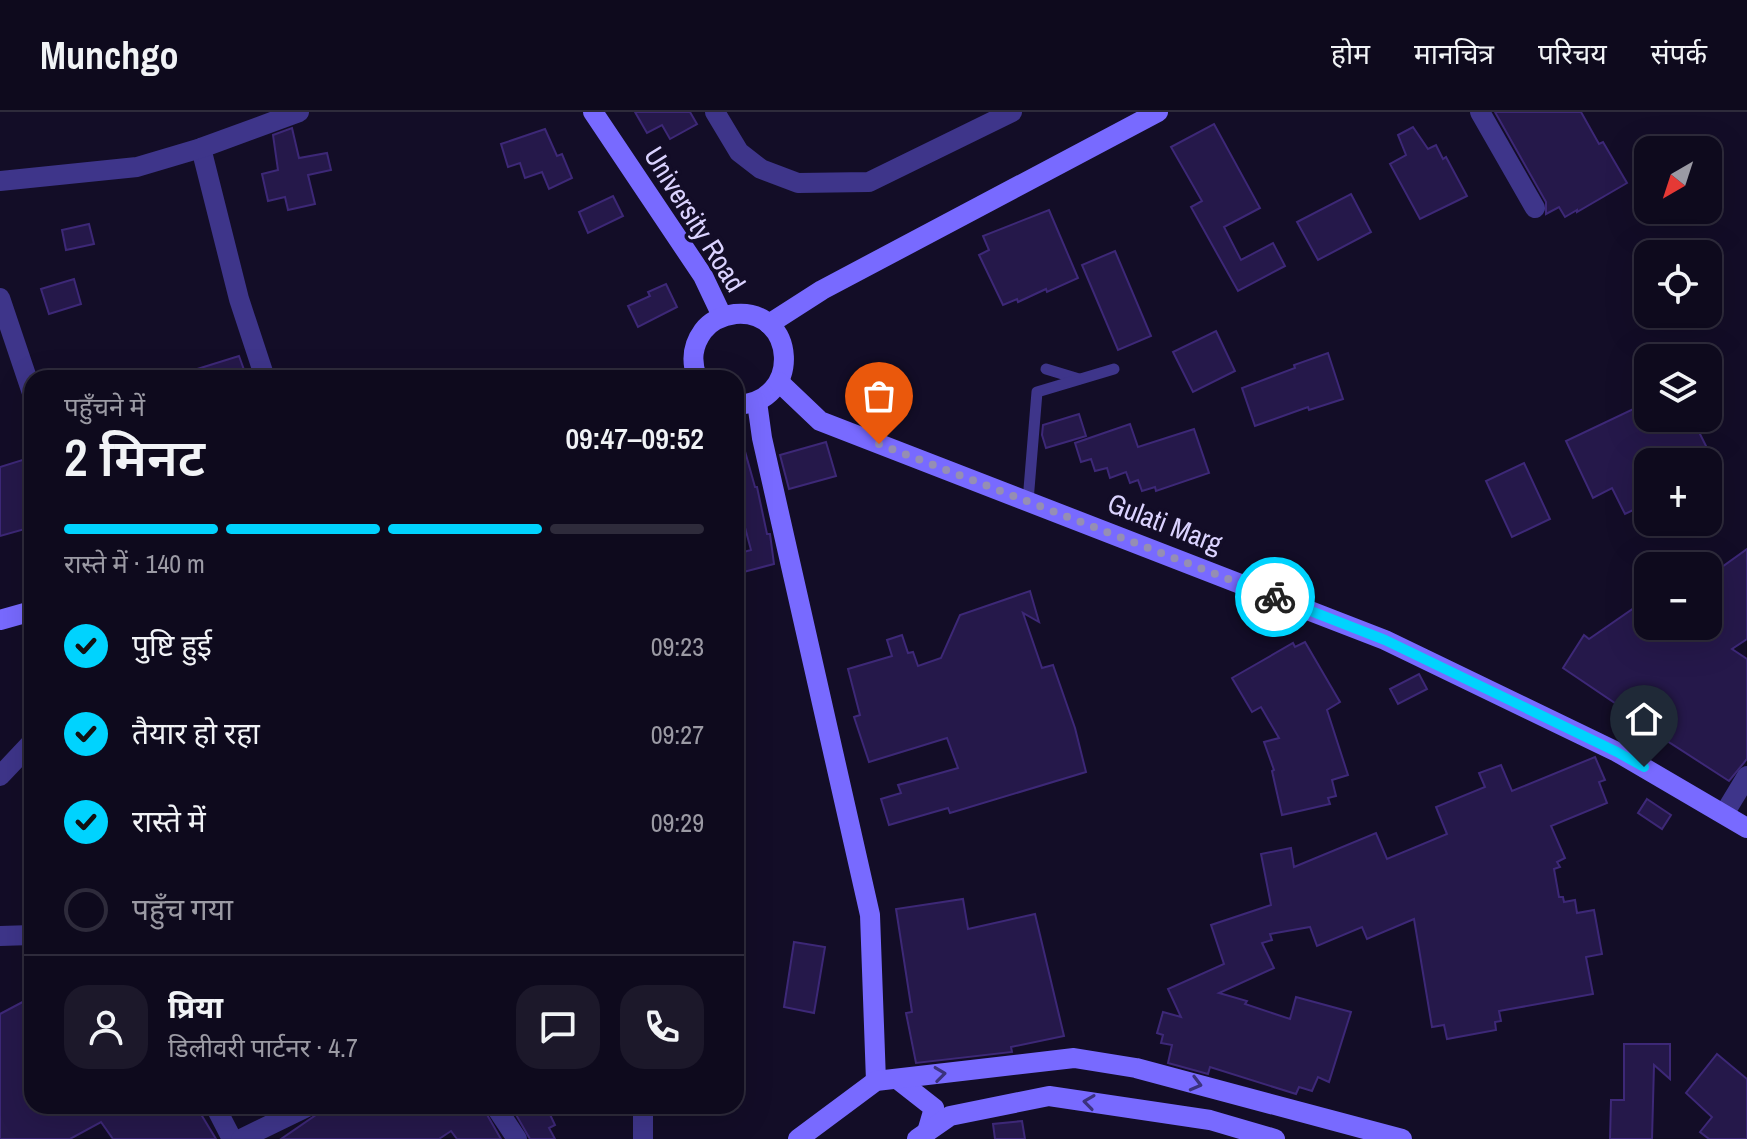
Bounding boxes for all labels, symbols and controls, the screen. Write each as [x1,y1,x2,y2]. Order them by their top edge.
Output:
text: Munchgo [40,30,178,81]
text: होम [1331,35,1370,73]
text: मानचित्र [1414,35,1494,73]
text: परिचय [1538,35,1607,73]
text: संपर्क [1651,35,1707,73]
north arrow [1634,136,1722,224]
map controls [1634,136,1722,640]
street label: University Road [635,139,755,299]
button: locate [1634,240,1722,328]
button: layers [1634,344,1722,432]
pin [845,362,913,444]
icon: bag [857,374,901,418]
text: पहुँचने में [64,389,145,424]
text: 09:47–09:52 [565,418,704,458]
text: 2 मिनट [64,422,205,492]
button: + [1634,448,1722,536]
street label: Gulati Marg [1102,484,1228,562]
text: रास्ते में · 140 m [64,546,205,581]
button: − [1634,552,1722,640]
courier [1235,557,1315,637]
icon: bike [1253,575,1297,619]
icon: check [64,624,108,668]
text: पुष्टि हुई [132,625,212,665]
text: 09:23 [651,629,704,664]
pin [1610,685,1678,767]
icon: home [1622,697,1666,741]
icon: check [64,712,108,756]
text: तैयार हो रहा [132,713,260,753]
text: 09:27 [651,717,704,752]
icon: check [64,800,108,844]
text: रास्ते में [132,801,206,841]
text: 09:29 [651,805,704,840]
text: पहुँच गया [132,889,233,929]
button: person [64,985,148,1069]
button: chat [516,985,600,1069]
button: phone [620,985,704,1069]
text: प्रिया [168,987,223,1027]
text: डिलीवरी पार्टनर · 4.7 [168,1030,358,1065]
one-way arrow [934,1065,947,1082]
one-way arrow [1189,1075,1203,1092]
one-way arrow [1083,1094,1096,1111]

